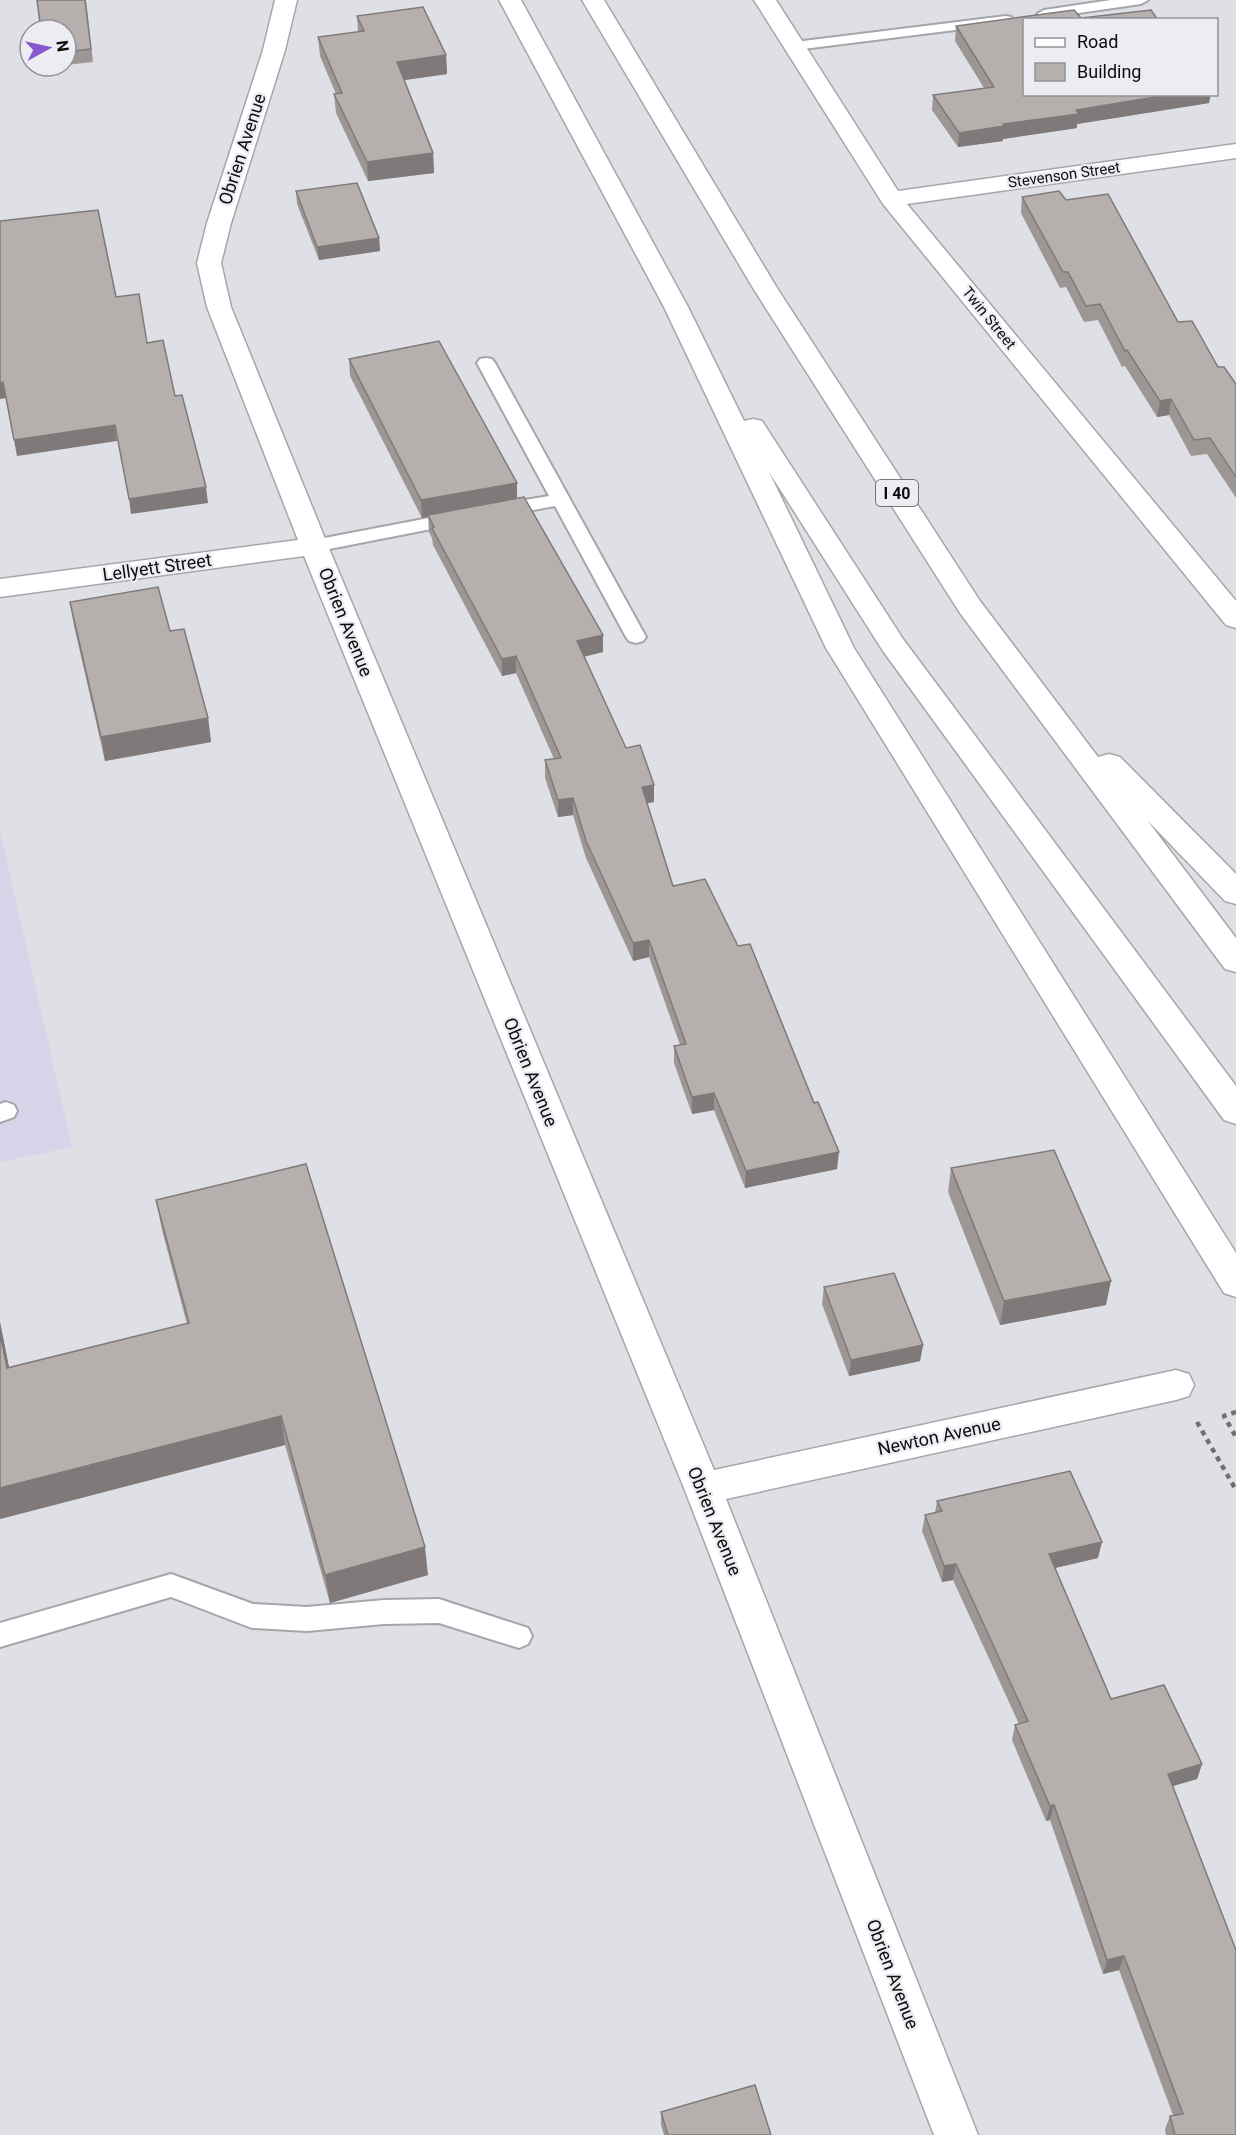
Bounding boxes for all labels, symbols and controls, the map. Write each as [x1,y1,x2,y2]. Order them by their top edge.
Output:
north arrow [18,18,78,78]
legend [1023,18,1218,96]
text: Road [1077,31,1118,52]
text: N [52,39,73,53]
text: Building [1077,61,1141,82]
street label: Obrien Avenue [214,91,270,207]
street label: Stevenson Street [1007,158,1121,192]
street label: Twin Street [958,283,1020,353]
road number: I 40 [876,480,918,506]
street label: Lellyett Street [101,549,213,585]
street label: Obrien Avenue [315,564,377,680]
street label: Obrien Avenue [500,1014,562,1130]
street label: Newton Avenue [876,1413,1002,1459]
street label: Obrien Avenue [684,1463,746,1579]
street label: Obrien Avenue [862,1916,924,2032]

